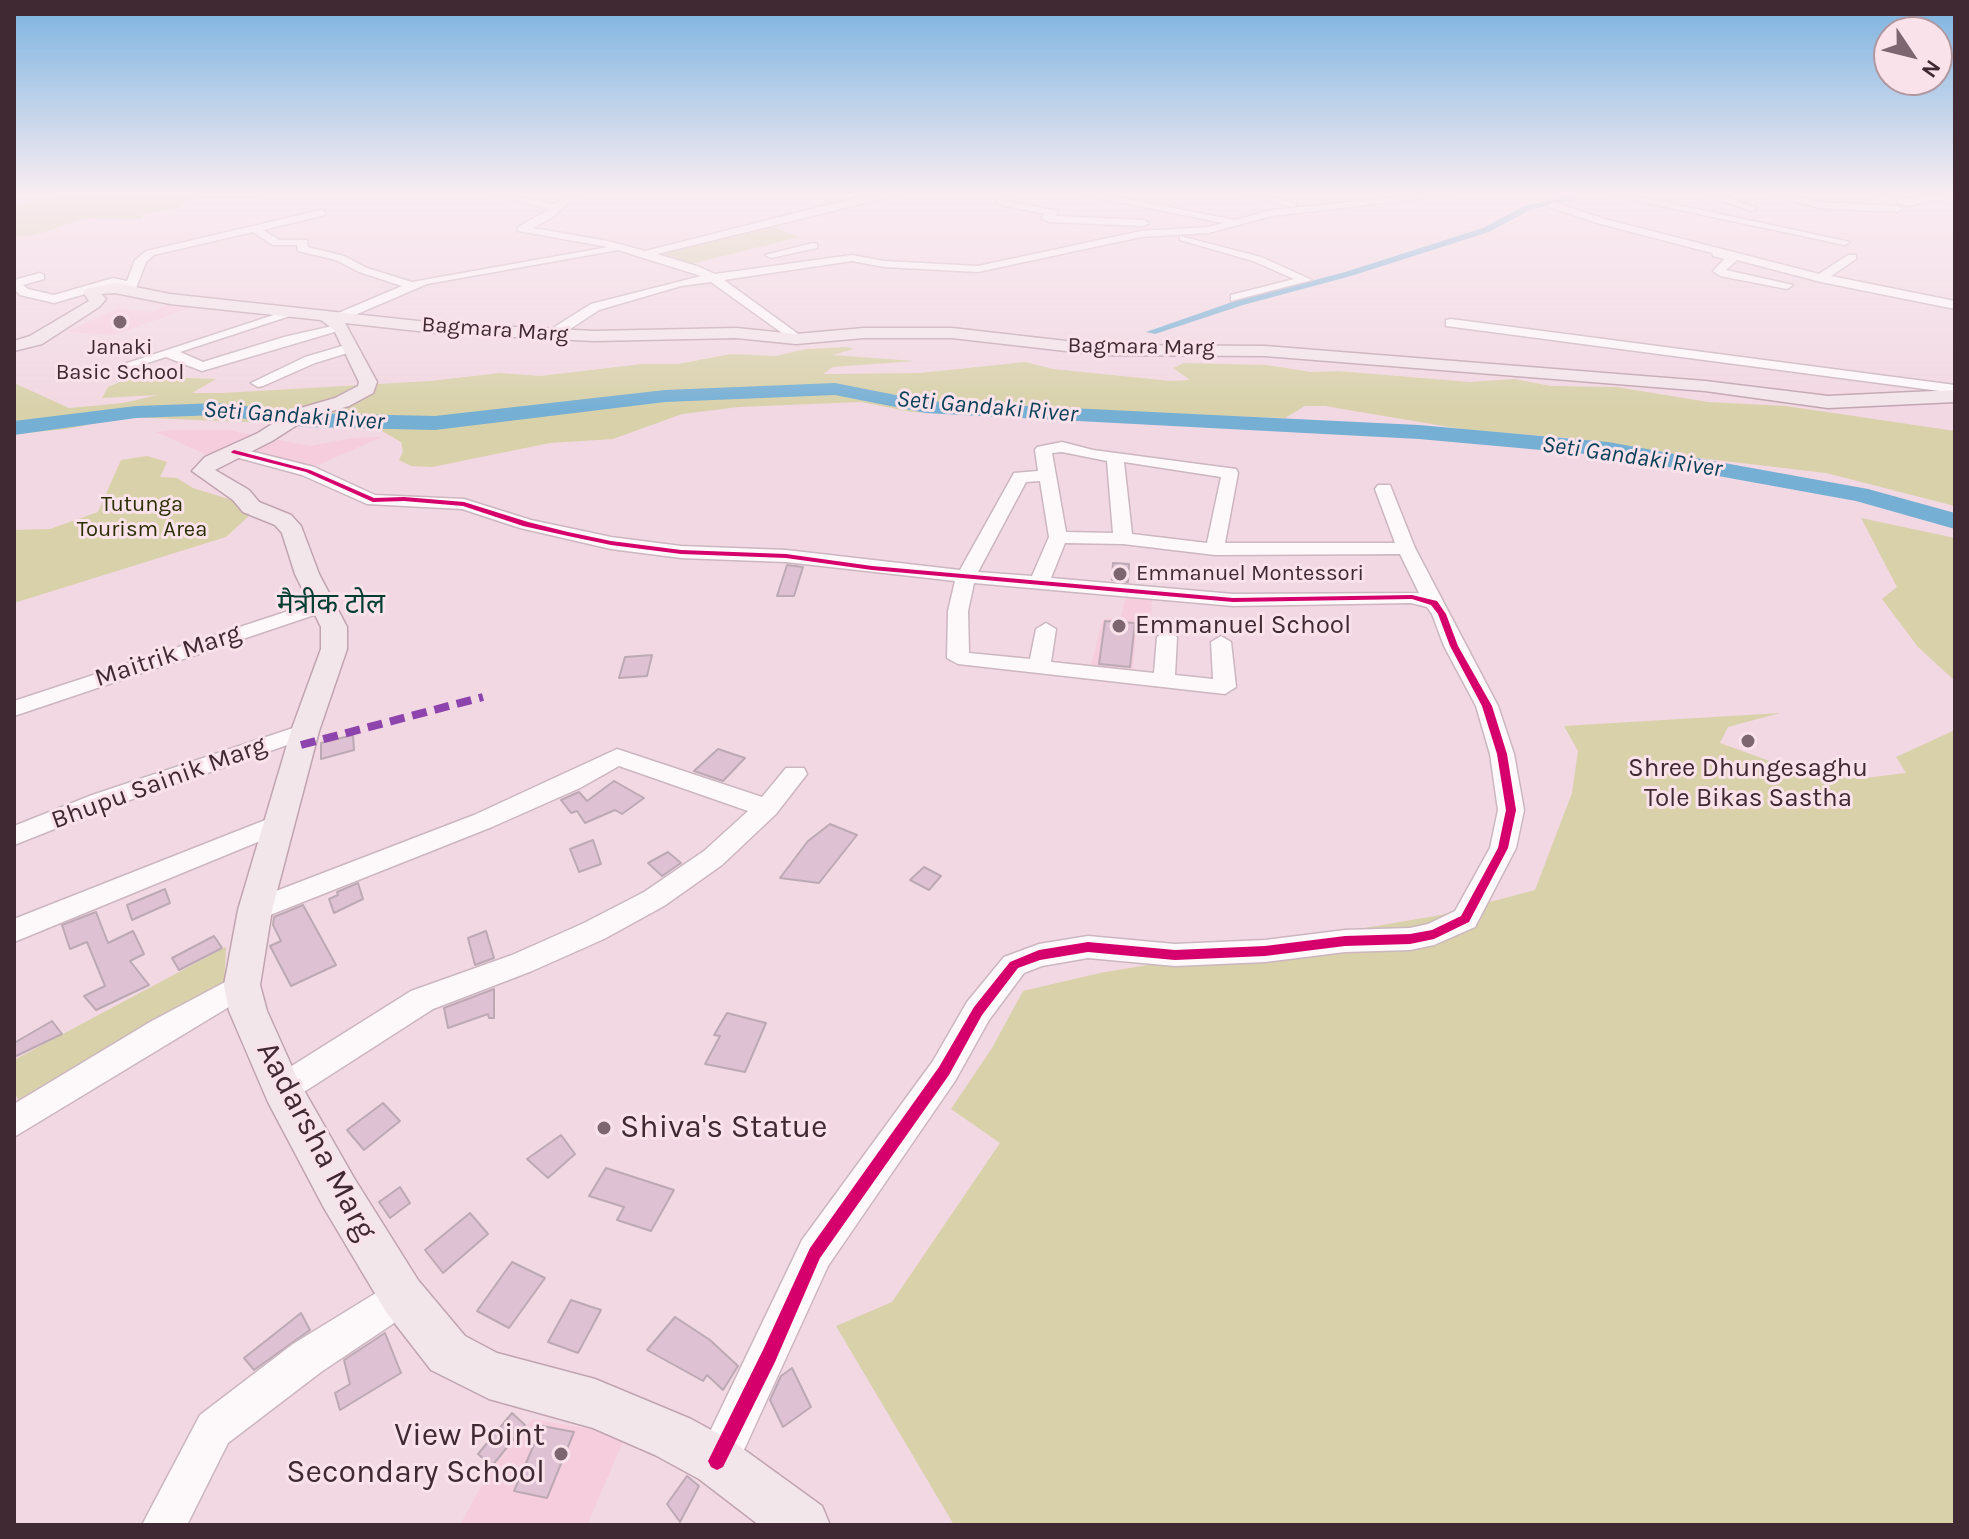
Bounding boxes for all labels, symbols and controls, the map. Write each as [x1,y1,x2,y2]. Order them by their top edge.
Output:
north arrow [1873,16,1953,96]
text: N [1916,55,1946,83]
street label: Bagmara Marg [421,312,569,348]
marker: Janaki Basic School [111,313,129,331]
street label: Bagmara Marg [1067,333,1215,361]
place label: Janaki Basic School [56,335,184,386]
water label: Seti Gandaki River [895,385,1079,429]
water label: Seti Gandaki River [202,395,386,437]
water label: Seti Gandaki River [1540,430,1724,484]
park label: Tutunga Tourism Area [77,492,207,544]
place label: Emmanuel Montessori [1136,561,1364,587]
marker: Emmanuel Montessori [1111,565,1129,583]
district label: मैत्रीक टोल [277,588,385,622]
place label: Emmanuel School [1135,610,1351,642]
marker: Emmanuel School [1110,617,1128,635]
street label: Maitrik Marg [91,618,245,694]
street label: Bhupu Sainik Marg [47,730,271,836]
marker: Shree Dhungesaghu Tole Bikas Sastha [1739,732,1757,750]
place label: Shree Dhungesaghu Tole Bikas Sastha [1628,753,1868,814]
street label: Aadarsha Marg [248,1035,384,1247]
place label: Shiva's Statue [620,1109,827,1147]
marker: Shiva's Statue [595,1119,613,1137]
place label: View Point Secondary School [286,1417,545,1492]
marker: View Point Secondary School [552,1445,570,1463]

